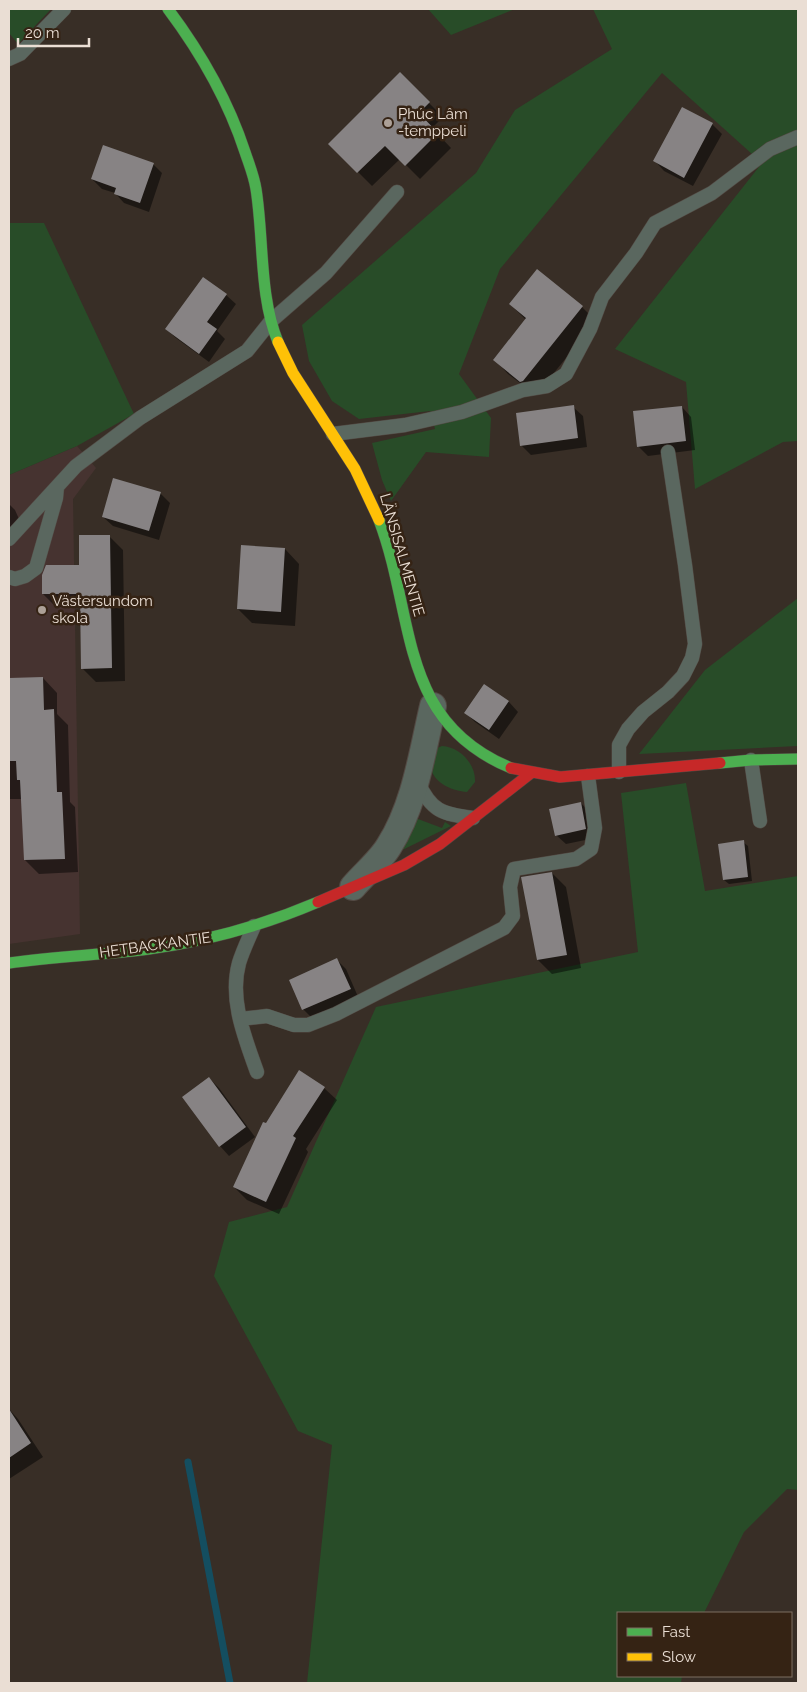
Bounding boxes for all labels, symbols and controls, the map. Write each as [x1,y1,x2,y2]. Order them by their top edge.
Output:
scale bar [18,15,89,47]
text: 20 m [25,24,60,42]
place label: Phúc Lâm -temppeli [398,105,468,140]
marker: Phúc Lâm -temppeli [382,117,394,129]
street label: LÄNSISALMENTIE [376,491,429,619]
place label: Västersundom skola [52,592,153,627]
marker: Västersundom skola [36,604,48,616]
street label: HETBACKANTIE [98,928,212,962]
legend [617,1612,792,1677]
text: Fast [662,1623,690,1641]
text: Slow [662,1648,696,1666]

